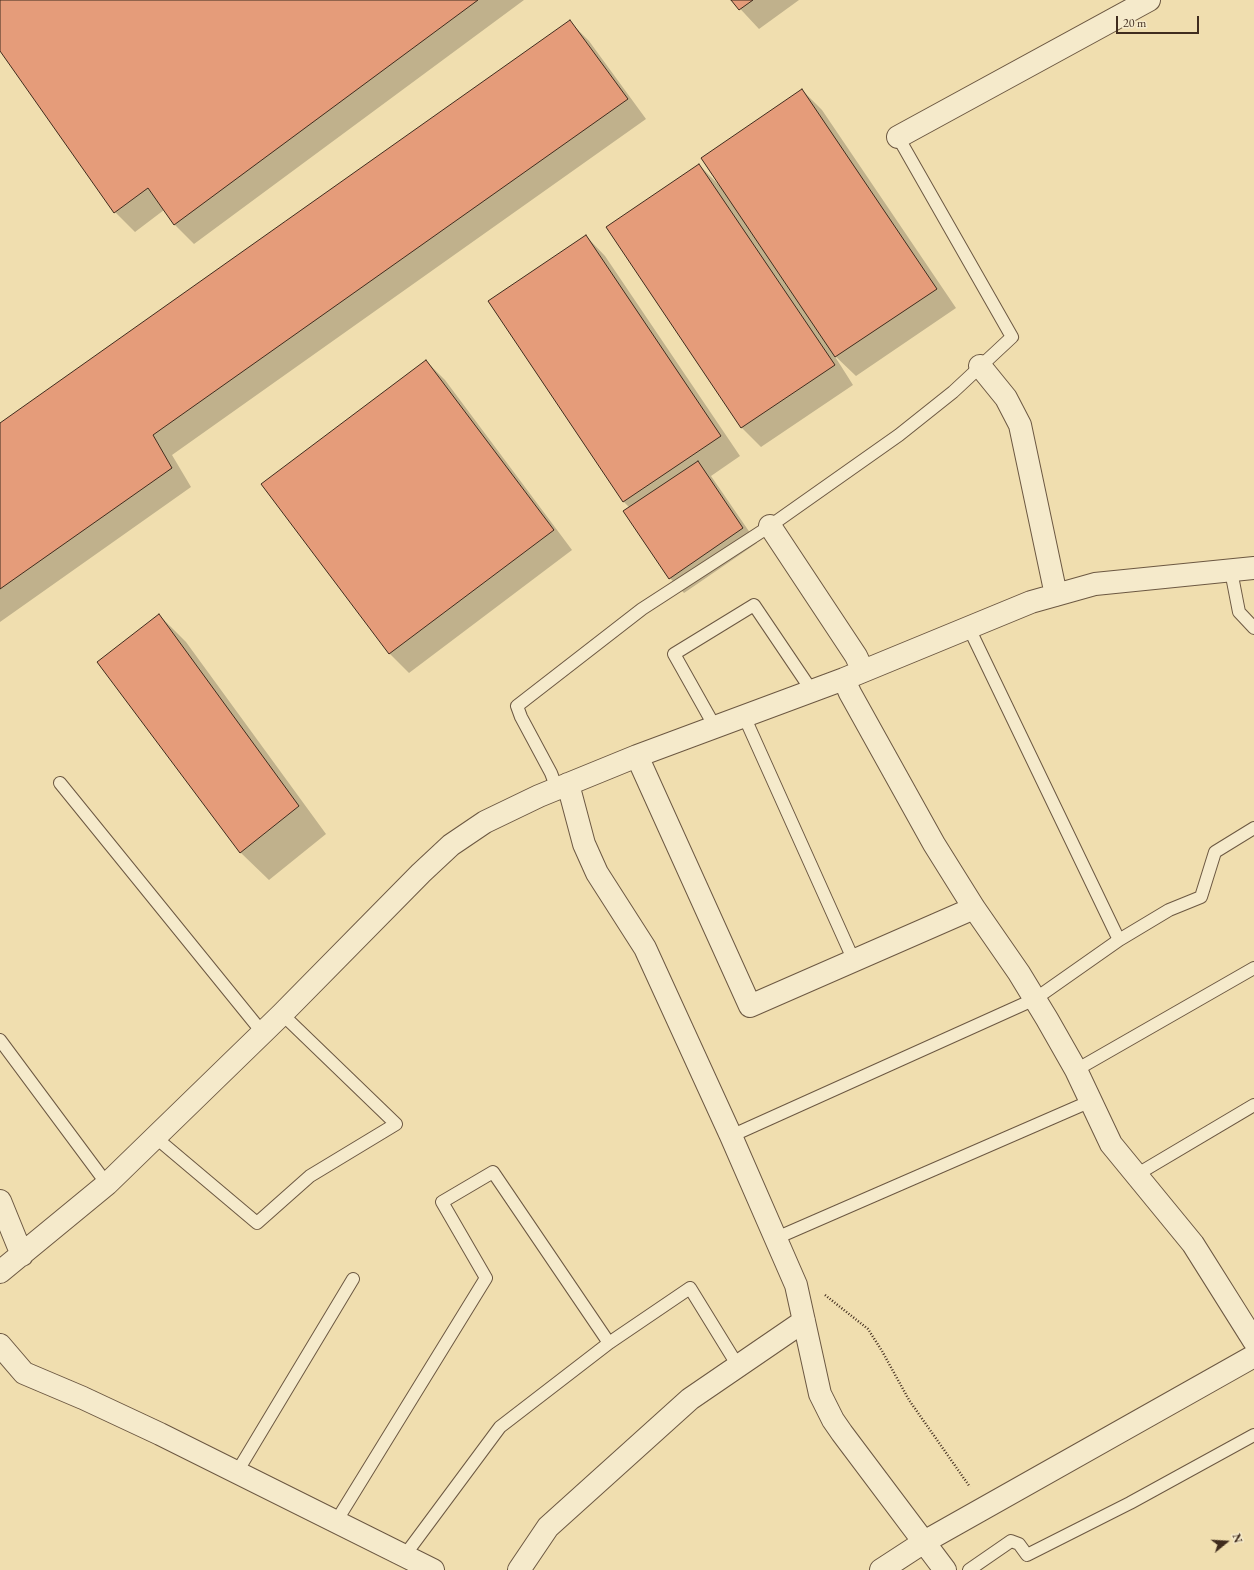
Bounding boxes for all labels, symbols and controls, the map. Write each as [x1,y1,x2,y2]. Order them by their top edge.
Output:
scale bar [1118,8,1201,34]
text: 20 m [1123,15,1146,31]
north arrow [1206,1522,1246,1562]
text: N [1229,1532,1245,1545]

